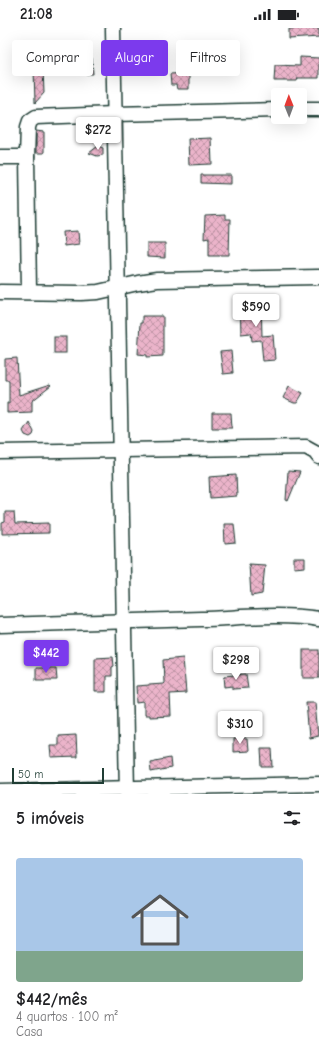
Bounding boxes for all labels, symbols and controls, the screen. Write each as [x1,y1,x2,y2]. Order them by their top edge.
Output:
text: 21:08 [20,5,53,23]
chip: Comprar [12,40,93,76]
chip: Alugar [101,40,168,76]
chip: Filtros [176,40,240,76]
north arrow [271,88,307,124]
map controls [271,88,307,124]
pin: $272 [74,117,122,151]
text: $272 [85,122,111,137]
pin: $590 [232,294,280,328]
text: $590 [242,299,270,314]
pin: $442 [22,640,70,674]
text: $442 [33,645,59,660]
pin: $298 [212,647,260,681]
text: $298 [222,652,250,667]
pin: $310 [216,711,264,745]
text: $310 [227,716,253,731]
scale bar [12,766,104,785]
text: 50 m [18,768,43,781]
icon: filters [281,807,303,829]
text: 5 imóveis [16,809,84,828]
icon: home [124,884,196,956]
text: $442/mês [16,990,87,1009]
text: 4 quartos · 100 m² [16,1009,118,1024]
text: Casa [16,1024,43,1039]

